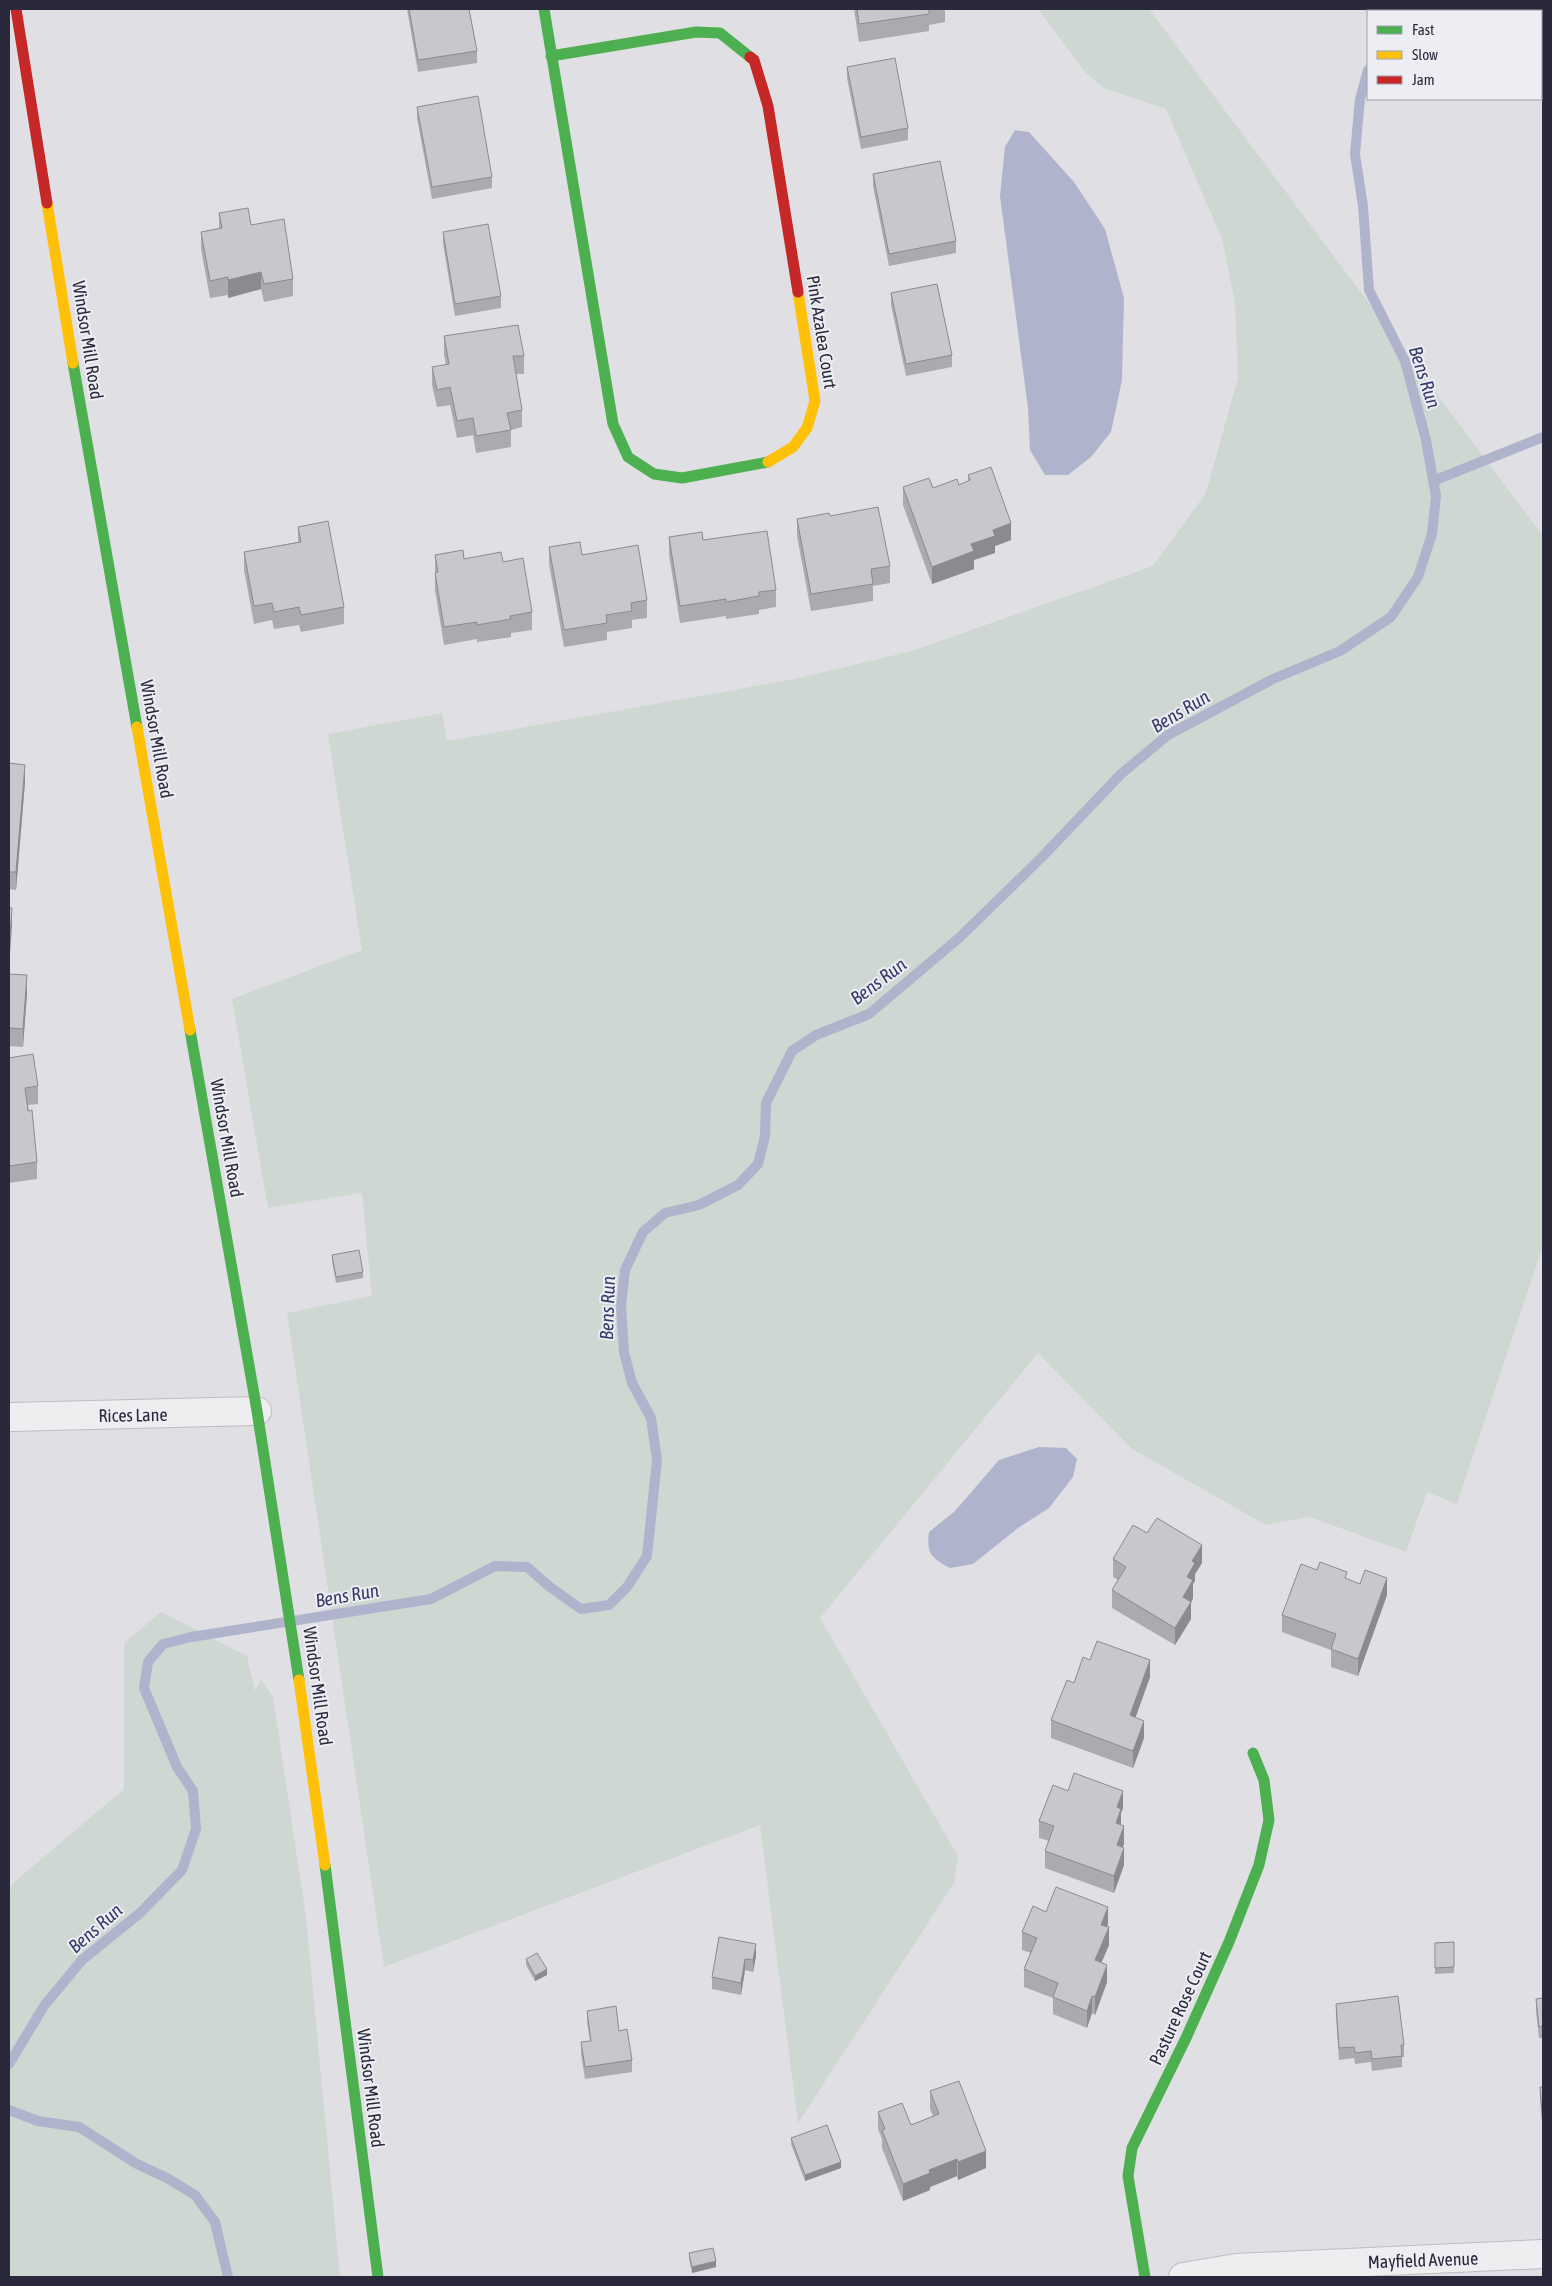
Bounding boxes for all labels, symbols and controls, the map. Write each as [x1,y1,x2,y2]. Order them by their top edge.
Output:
legend [1367,10,1542,100]
text: Fast [1412,21,1434,38]
text: Slow [1412,46,1438,63]
text: Jam [1412,71,1435,88]
street label: Pink Azalea Court [803,274,841,390]
street label: Windsor Mill Road [68,279,108,401]
water label: Bens Run [1405,343,1445,411]
street label: Windsor Mill Road [136,678,178,800]
water label: Bens Run [1147,685,1213,737]
water label: Bens Run [846,953,910,1009]
street label: Windsor Mill Road [206,1077,248,1199]
water label: Bens Run [595,1276,619,1340]
street label: Rices Lane [98,1404,168,1426]
water label: Bens Run [314,1579,380,1611]
street label: Windsor Mill Road [299,1625,337,1747]
water label: Bens Run [64,1899,126,1957]
street label: Pasture Rose Court [1144,1948,1216,2068]
street label: Windsor Mill Road [353,2027,389,2149]
street label: Mayfield Avenue [1367,2248,1479,2272]

